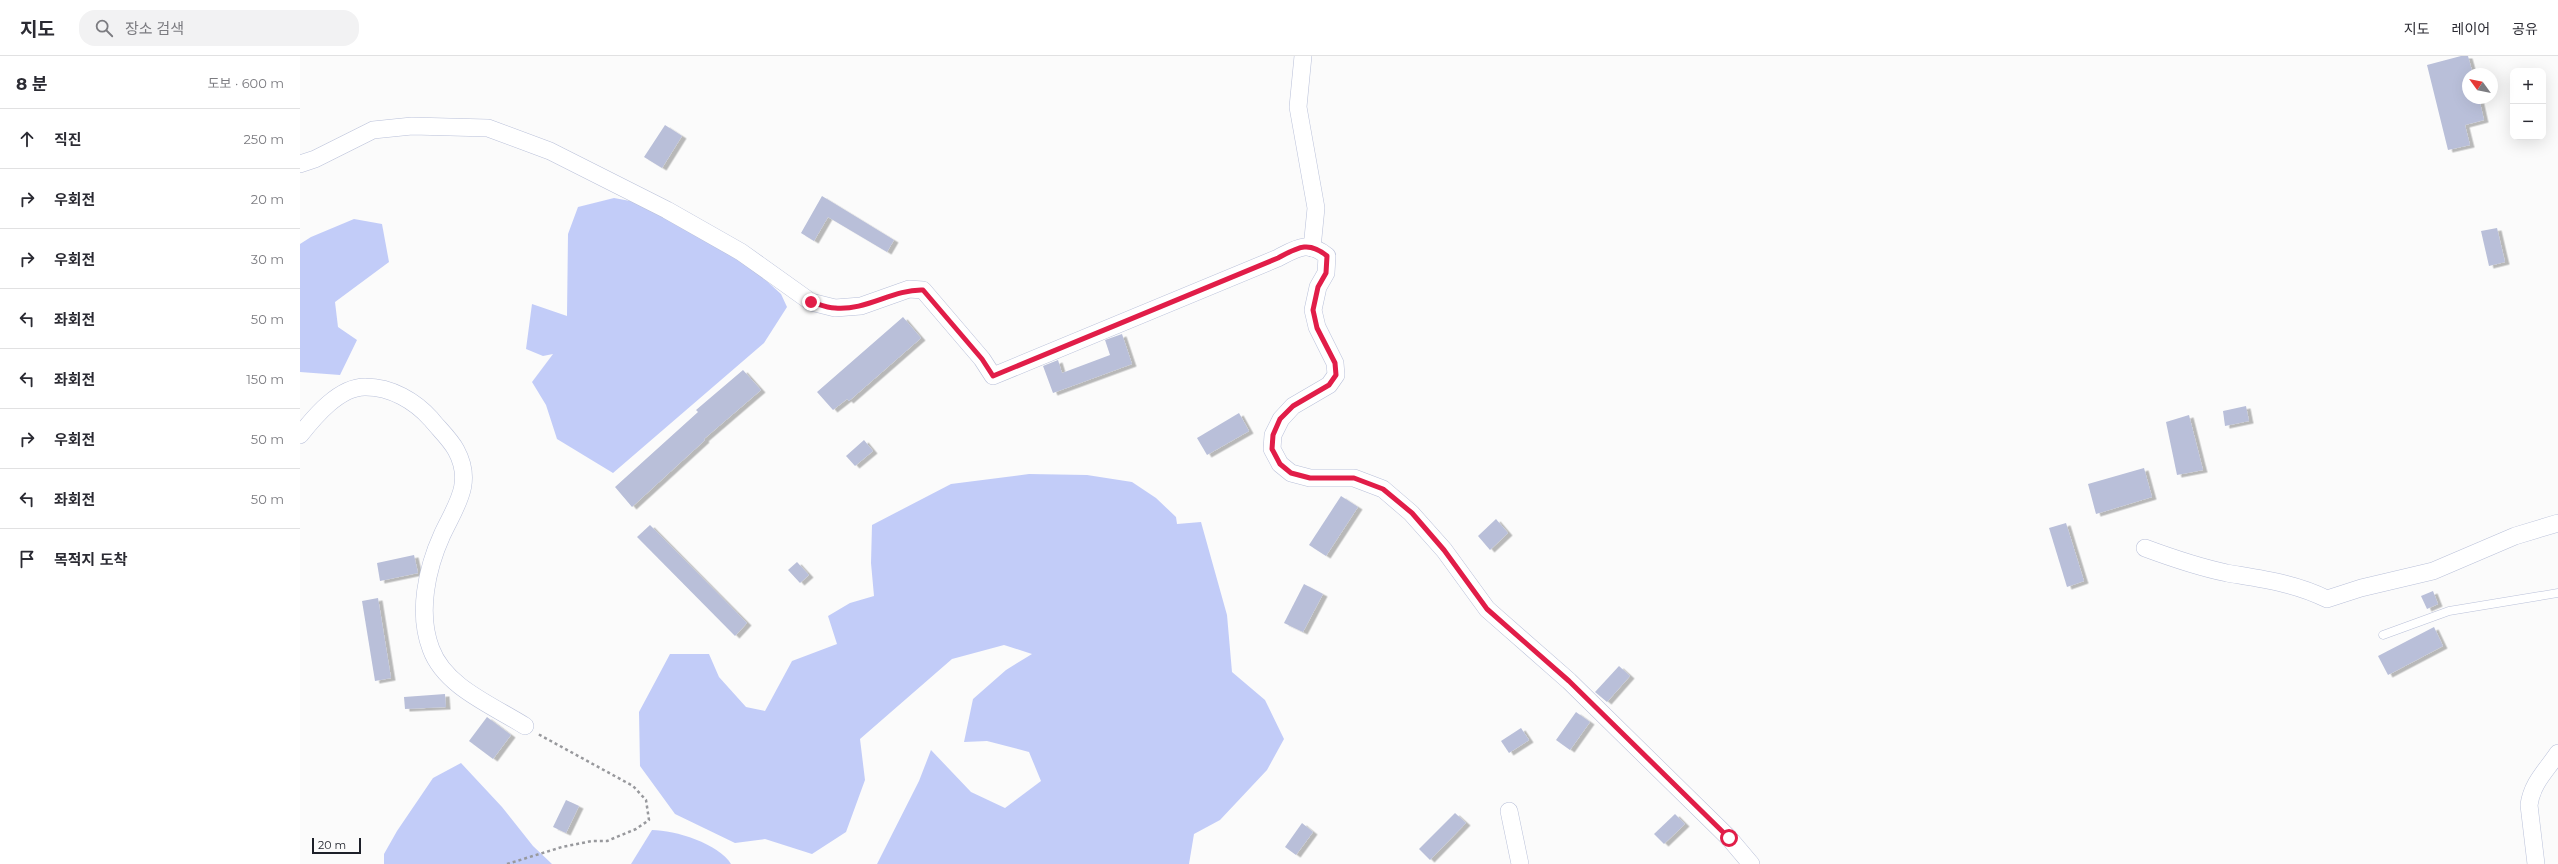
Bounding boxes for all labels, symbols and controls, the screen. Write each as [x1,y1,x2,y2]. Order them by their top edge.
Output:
search box [79,10,359,46]
icon: search [93,17,115,39]
text: 지도 [20,18,55,41]
text: 장소 검색 [125,19,184,38]
text: 지도 [2404,20,2430,38]
text: 레이어 [2452,20,2490,38]
text: 공유 [2512,20,2538,38]
north arrow [2462,68,2498,104]
map controls [2510,68,2546,140]
button: + [2510,68,2546,104]
text: 8 분 [16,74,48,94]
text: 도보 · 600 m [208,75,284,91]
button: − [2510,104,2546,140]
icon: ahead [16,128,38,150]
text: 직진 [54,130,82,149]
text: 250 m [243,131,284,147]
icon: right [16,188,38,210]
text: 우회전 [54,190,95,209]
text: 20 m [251,191,284,207]
icon: right [16,248,38,270]
text: 우회전 [54,250,95,269]
text: 30 m [251,251,284,267]
route end [802,293,820,311]
icon: left [16,308,38,330]
text: 좌회전 [54,310,95,329]
text: 50 m [251,311,284,327]
icon: left [16,368,38,390]
text: 좌회전 [54,370,95,389]
text: 150 m [246,371,284,387]
icon: right [16,428,38,450]
text: 우회전 [54,430,95,449]
text: 50 m [251,431,284,447]
icon: left [16,488,38,510]
text: 좌회전 [54,490,95,509]
text: 50 m [251,491,284,507]
icon: arrive [16,548,38,570]
text: 목적지 도착 [54,550,127,569]
route start [1720,829,1738,847]
scale bar [312,836,361,855]
text: 20 m [318,838,346,852]

